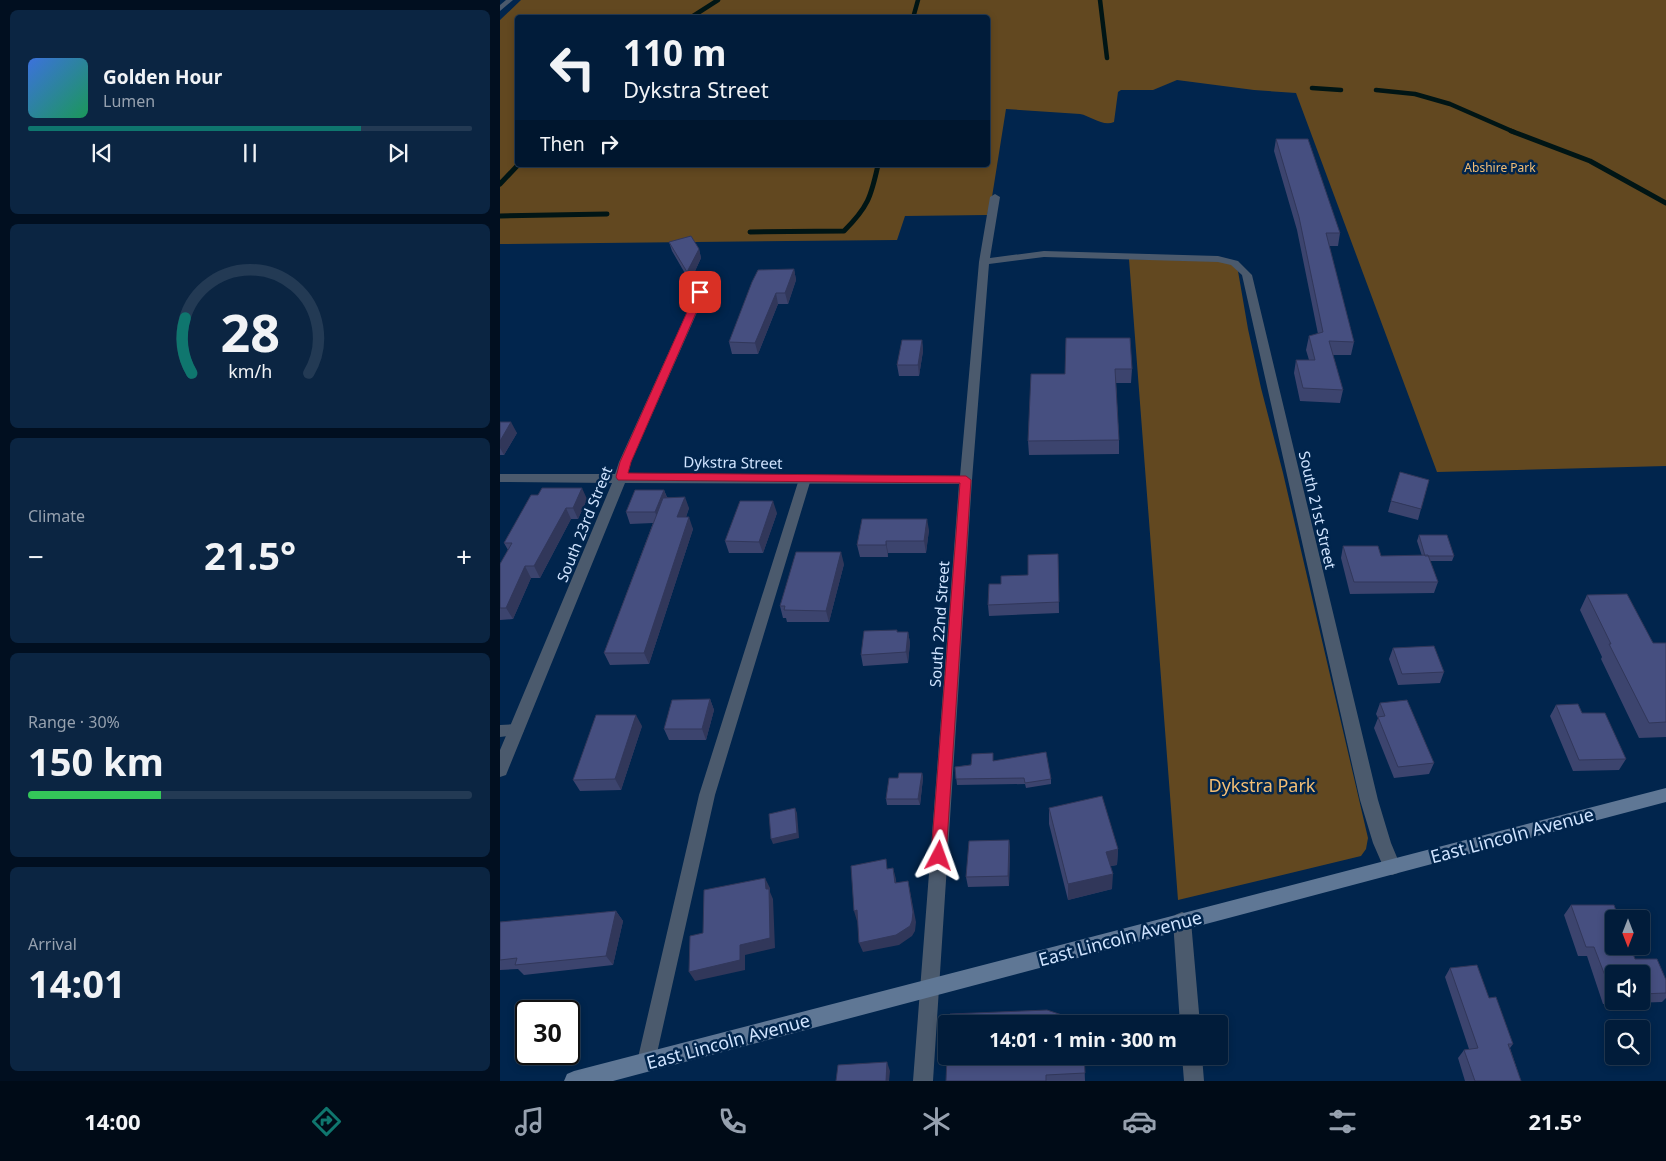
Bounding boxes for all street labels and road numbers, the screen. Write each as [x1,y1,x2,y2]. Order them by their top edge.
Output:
street label: South 21st Street [1295,449,1341,572]
street label: Dykstra Street [683,451,783,473]
street label: South 23rd Street [552,463,617,585]
street label: South 22nd Street [925,560,953,688]
street label: East Lincoln Avenue [1428,802,1596,868]
street label: East Lincoln Avenue [1036,905,1204,971]
street label: East Lincoln Avenue [644,1008,812,1074]

